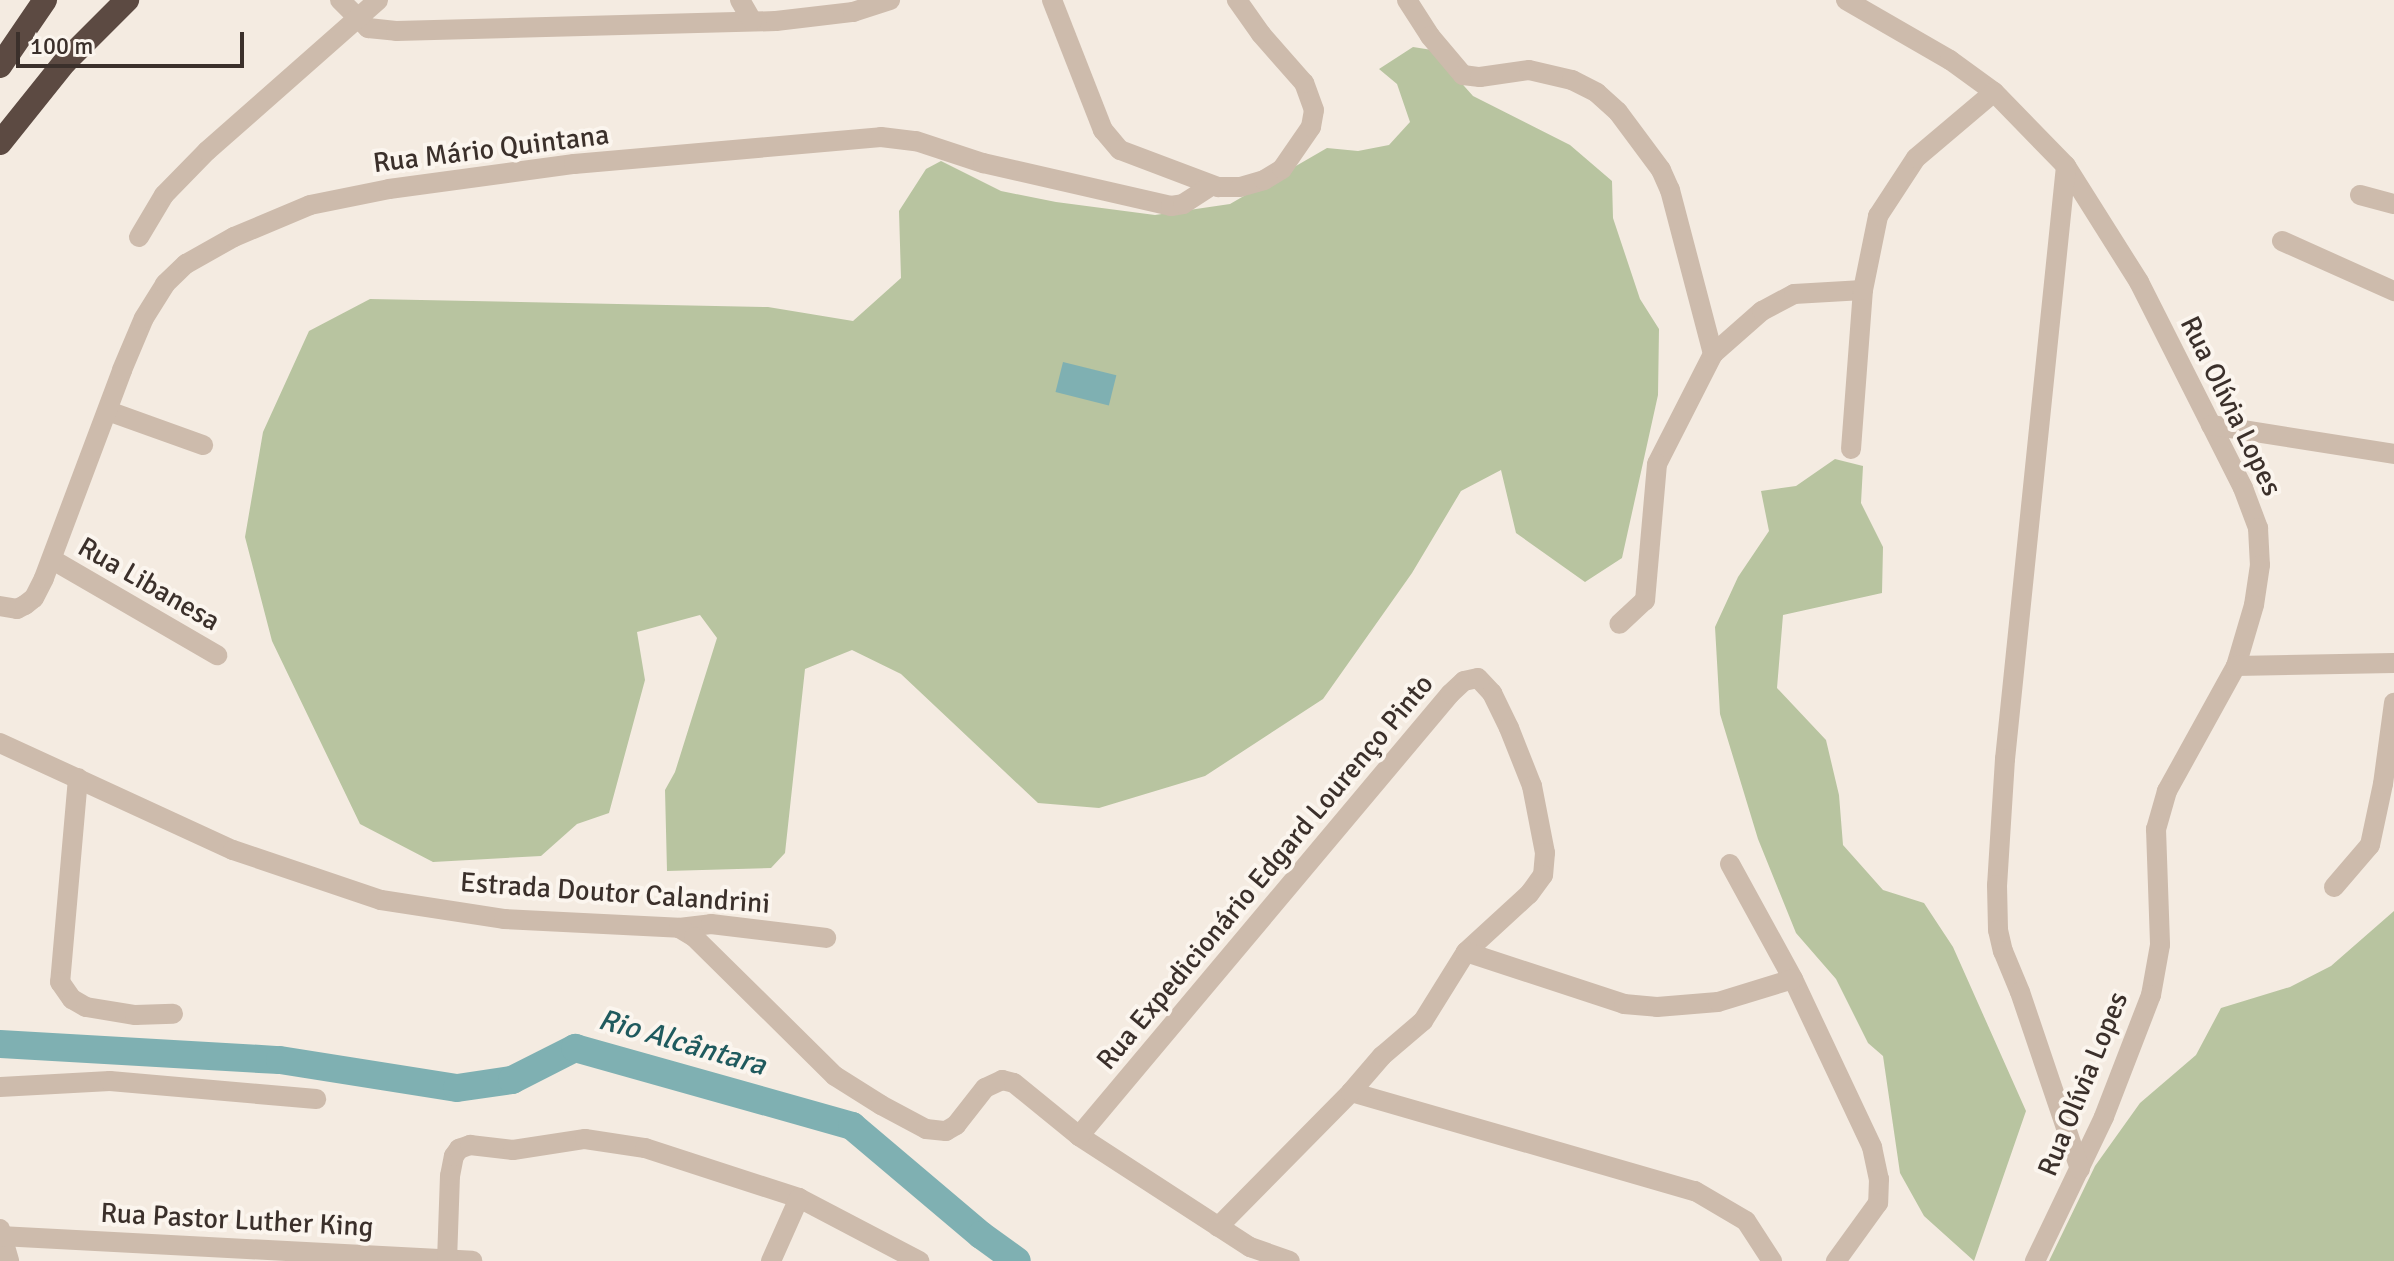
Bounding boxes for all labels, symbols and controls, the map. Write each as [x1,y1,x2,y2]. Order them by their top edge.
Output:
scale bar [20,16,248,66]
text: 100 m [30,31,93,61]
street label: Rua Mário Quintana [371,118,611,180]
street label: Rua Olívia Lopes [2173,311,2289,501]
street label: Rua Libanesa [72,530,226,638]
street label: Rua Expedicionário Edgard Lourenço Pinto [1090,667,1440,1077]
street label: Estrada Doutor Calandrini [459,865,771,921]
street label: Rua Olívia Lopes [2031,987,2135,1181]
water label: Rio Alcântara [594,1002,770,1084]
street label: Rua Pastor Luther King [100,1196,374,1244]

